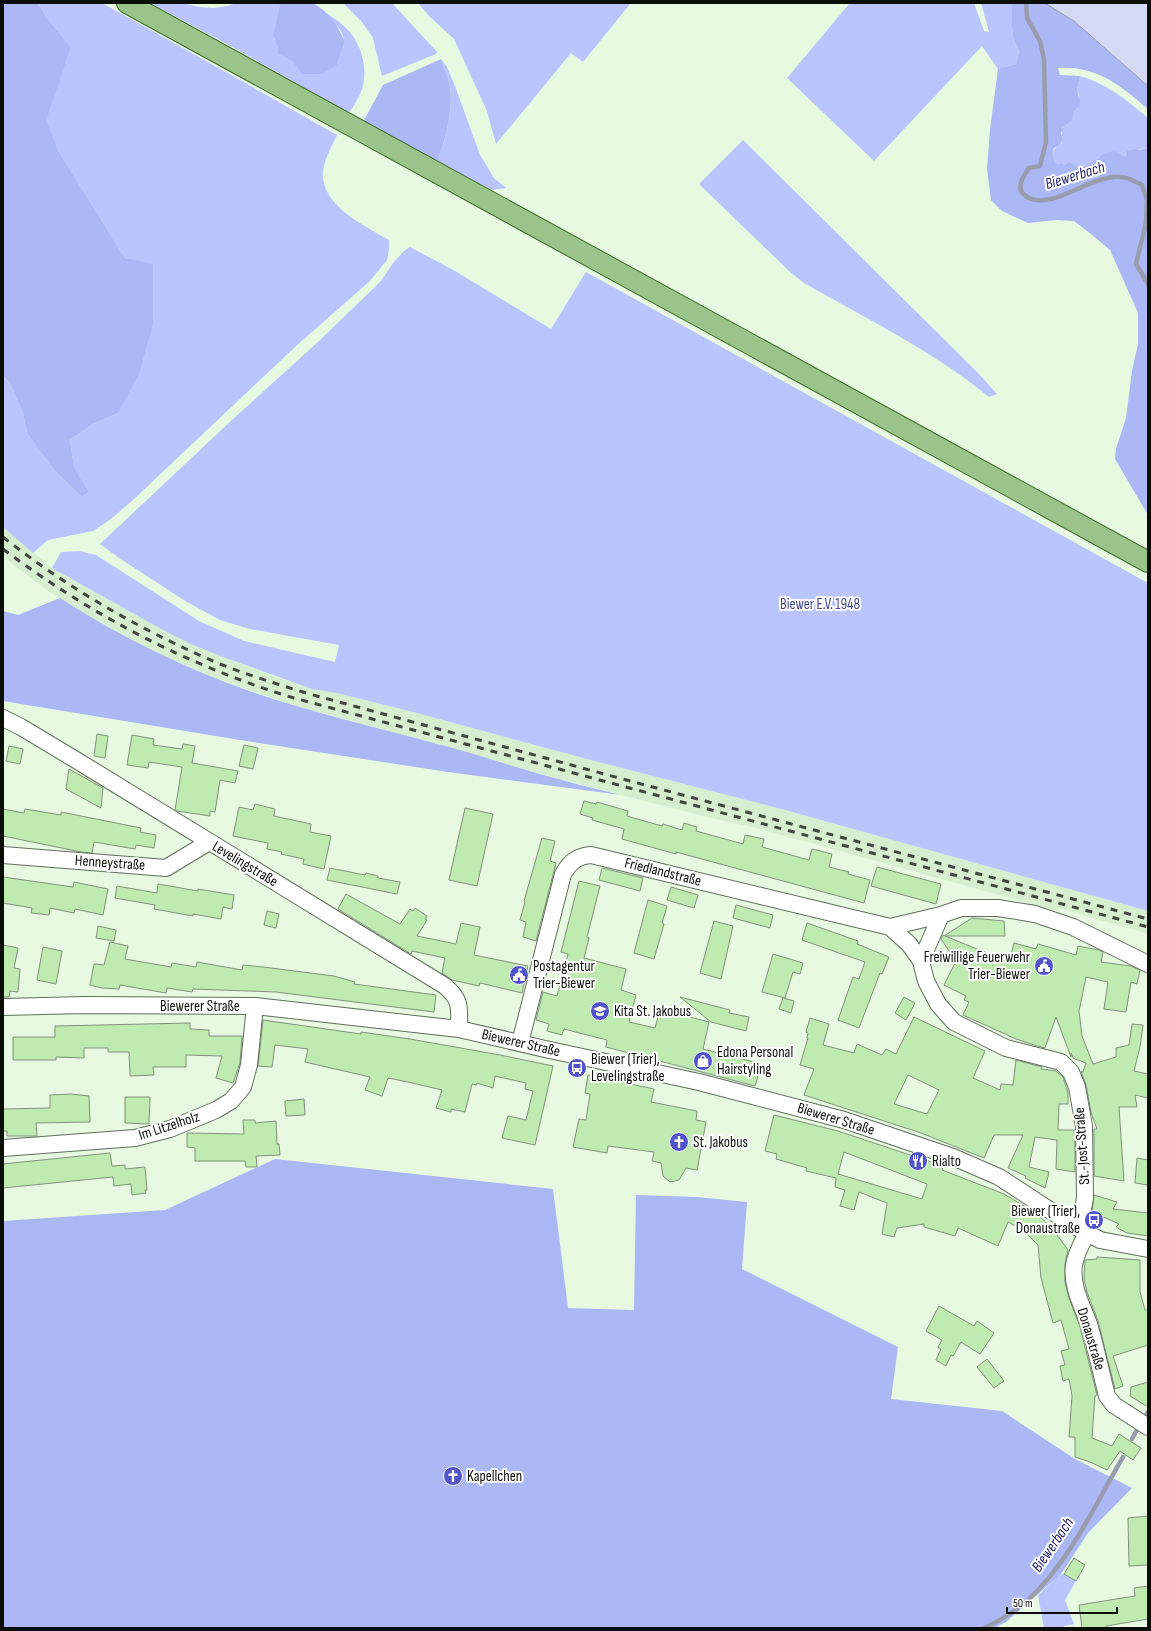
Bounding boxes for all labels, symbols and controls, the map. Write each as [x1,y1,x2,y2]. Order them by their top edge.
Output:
water label: Biewerbach [1043,158,1107,194]
park label: Biewer E.V. 1948 [780,595,860,614]
street label: Levelingstraße [209,837,281,891]
street label: Henneystraße [74,851,146,875]
street label: Friedlandstraße [623,853,703,891]
place label: Freiwillige Feuerwehr Trier-Biewer [924,948,1031,984]
public building icon: Freiwillige Feuerwehr Trier-Biewer [1033,955,1055,977]
place label: Postagentur Trier-Biewer [533,957,596,993]
public building icon: Postagentur Trier-Biewer [508,964,530,986]
street label: Biewerer Straße [160,997,240,1016]
school or university icon: Kita St. Jakobus [589,1000,611,1022]
place label: Kita St. Jakobus [614,1002,691,1021]
street label: Biewerer Straße [480,1025,562,1061]
place label: Edona Personal Hairstyling [717,1043,793,1079]
place label: Biewer (Trier), Levelingstraße [591,1050,664,1086]
shop icon: Edona Personal Hairstyling [692,1050,714,1072]
bus stop icon: Biewer (Trier), Levelingstraße [566,1057,588,1079]
street label: Biewerer Straße [795,1098,877,1140]
street label: Im Litzelholz [136,1107,202,1145]
street label: St.-Jost-Straße [1070,1107,1094,1185]
church icon: St. Jakobus [668,1131,690,1153]
place label: St. Jakobus [693,1133,748,1152]
restaurant icon: Rialto [907,1150,929,1172]
place label: Rialto [932,1152,961,1171]
place label: Biewer (Trier), Donaustraße [1011,1202,1080,1238]
bus stop icon: Biewer (Trier), Donaustraße [1083,1209,1105,1231]
street label: Donaustraße [1073,1306,1109,1372]
church icon: Kapellchen [442,1465,464,1487]
place label: Kapellchen [467,1467,522,1486]
water label: Biewerbach [1028,1514,1078,1576]
scale bar [1007,1589,1117,1615]
text: 50 m [1013,1596,1033,1611]

